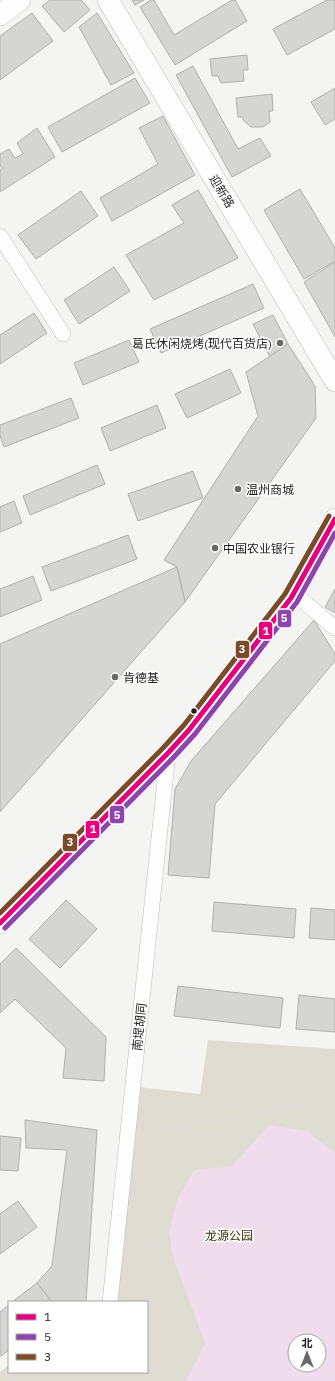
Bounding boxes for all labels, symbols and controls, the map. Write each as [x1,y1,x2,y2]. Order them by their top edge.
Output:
street label: 迎新路 [206,172,238,210]
place label: 葛氏休闲烧烤(现代百货店) [132,336,272,351]
marker: 葛氏休闲烧烤(现代百货店) [275,338,285,348]
place label: 温州商城 [246,482,294,497]
marker: 温州商城 [233,484,243,494]
place label: 中国农业银行 [223,541,295,556]
marker: 中国农业银行 [210,543,220,553]
line badge: 5 [277,609,292,628]
text: 5 [281,611,288,625]
line badge: 1 [258,621,273,640]
text: 1 [263,624,270,638]
line badge: 3 [235,640,250,659]
text: 3 [239,642,245,656]
place label: 肯德基 [123,670,159,685]
marker: 肯德基 [110,672,120,682]
unlabelled marker [189,706,199,716]
line badge: 5 [109,805,125,824]
text: 5 [114,808,121,822]
line badge: 1 [85,820,100,839]
text: 1 [90,822,97,836]
line badge: 3 [62,833,78,852]
text: 3 [67,835,73,849]
street label: 南堤胡同 [129,1002,149,1052]
park label: 龙源公园 [205,1228,253,1243]
legend [8,1301,148,1373]
text: 1 [44,1309,51,1324]
text: 5 [44,1329,51,1344]
north arrow [287,1333,327,1373]
text: 北 [302,1336,313,1350]
text: 3 [44,1349,51,1364]

